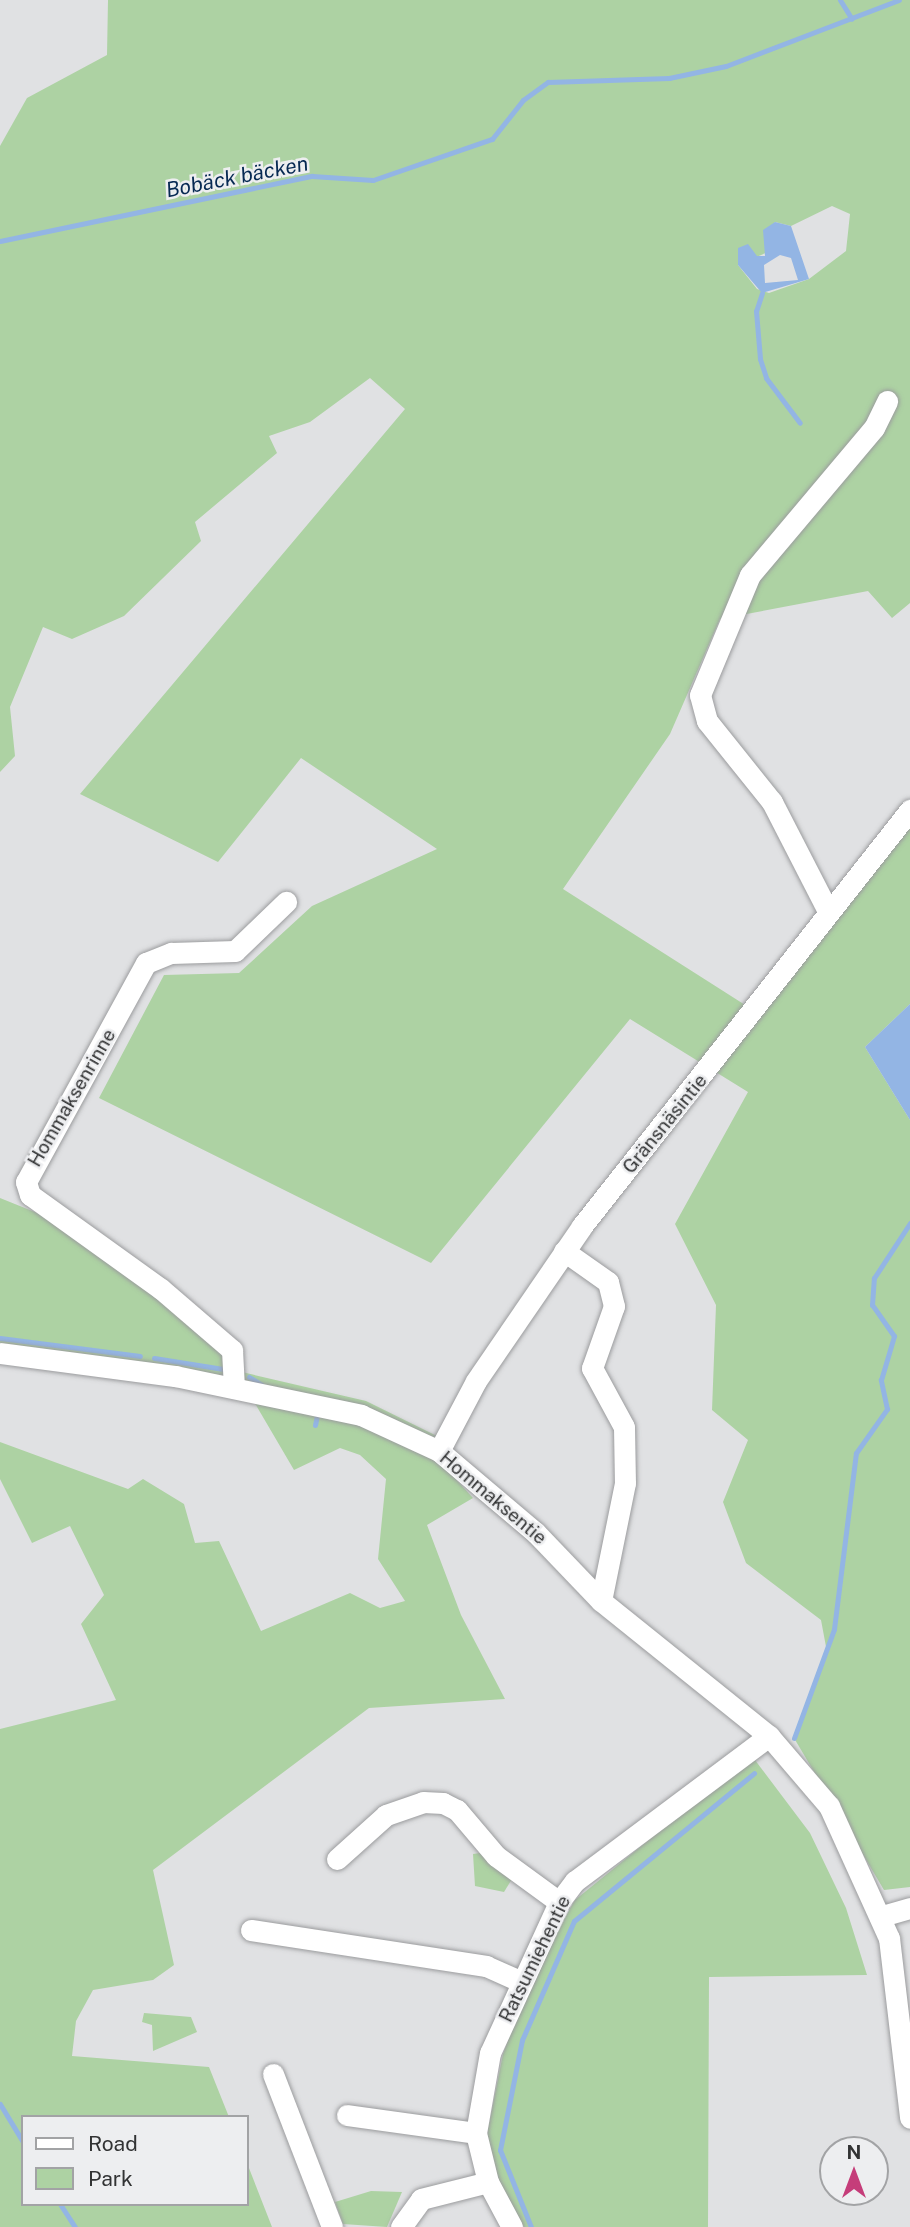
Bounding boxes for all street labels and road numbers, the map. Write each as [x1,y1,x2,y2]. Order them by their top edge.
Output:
street label: Hommaksenrinne [23,1025,121,1171]
street label: Gränsnäsintie [618,1070,712,1178]
street label: Hommaksentie [435,1447,551,1549]
street label: Ratsumiehentie [495,1892,575,2026]

